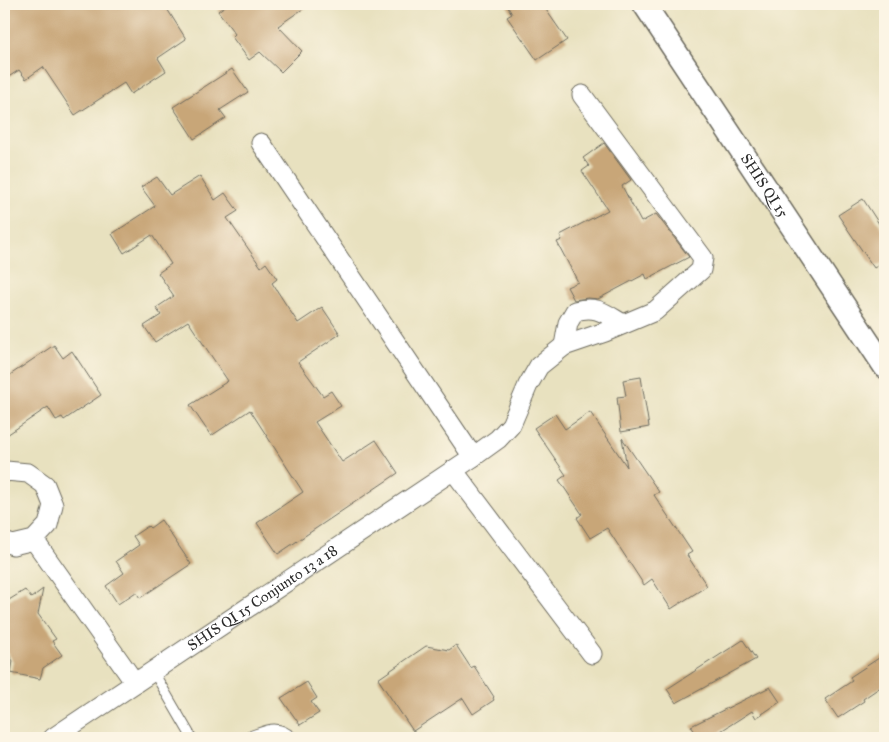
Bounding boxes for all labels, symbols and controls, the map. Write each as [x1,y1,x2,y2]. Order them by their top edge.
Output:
street label: SHIS QI 15 [737,150,792,221]
street label: SHIS QI 15 Conjunto 13 a 18 [184,541,341,654]

